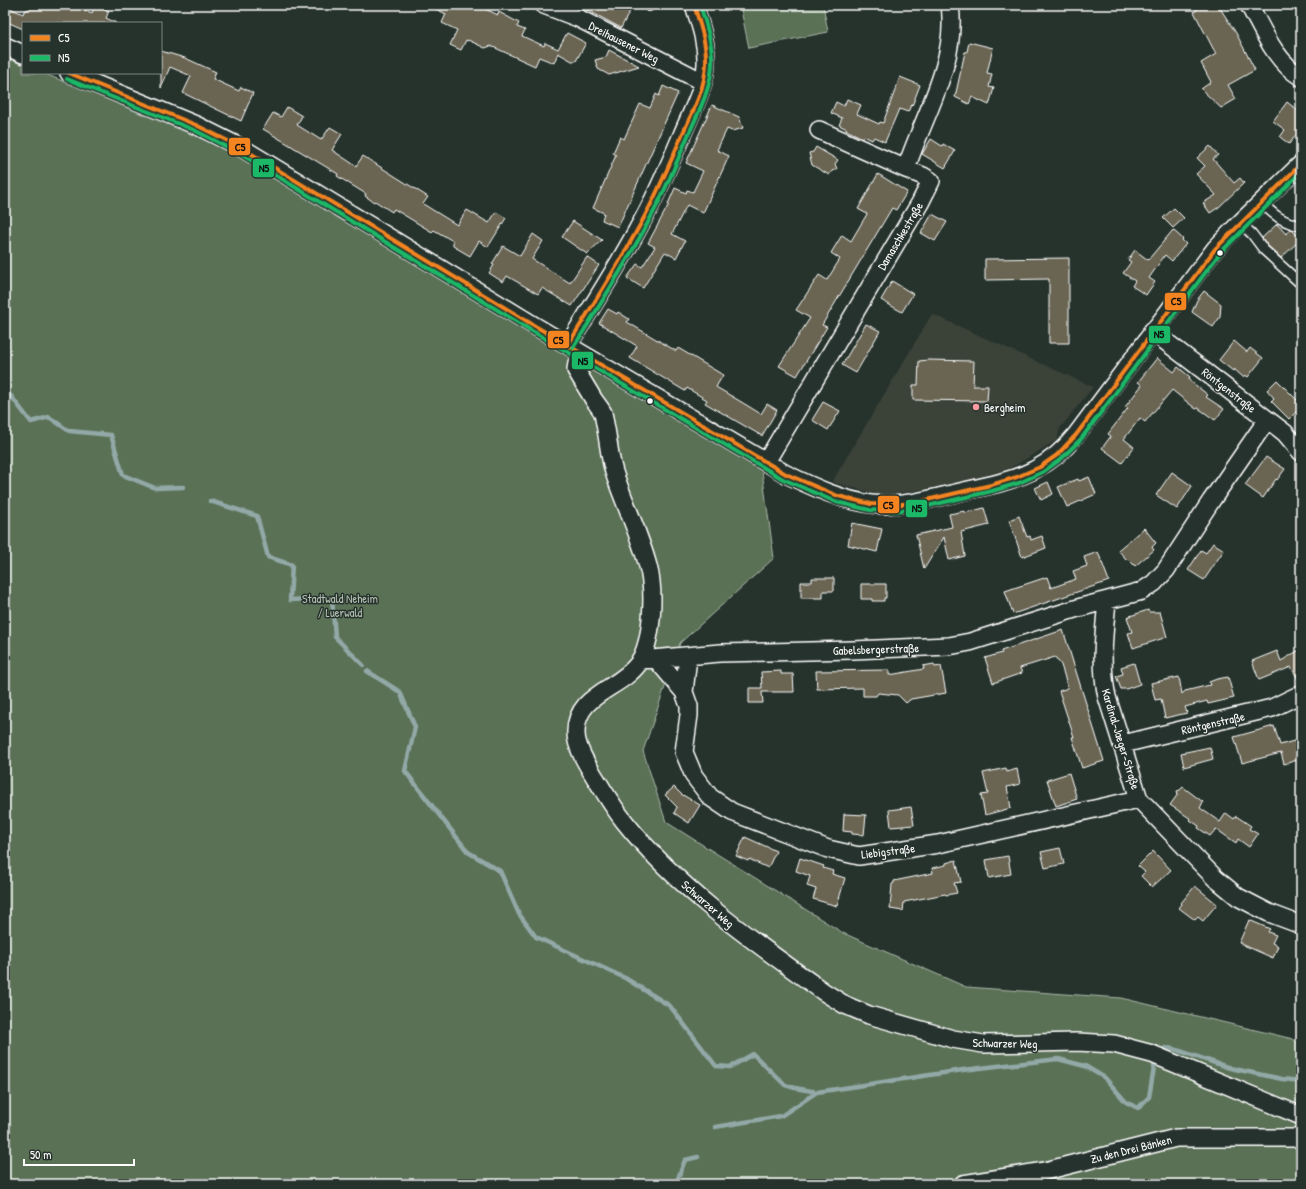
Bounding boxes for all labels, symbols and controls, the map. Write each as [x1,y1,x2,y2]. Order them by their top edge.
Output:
street label: Dreihausener Weg [586,17,662,67]
legend [22,22,162,74]
text: C5 [58,29,70,46]
text: N5 [58,49,69,66]
line badge: C5 [228,137,251,156]
text: C5 [235,140,246,154]
line badge: N5 [252,158,275,178]
text: N5 [259,161,270,175]
street label: Damaschkestraße [873,199,927,273]
unlabelled marker [1215,248,1225,258]
line badge: C5 [1164,292,1187,311]
text: C5 [1171,294,1182,308]
line badge: N5 [1148,325,1171,344]
text: N5 [1154,327,1165,341]
line badge: C5 [547,330,570,349]
text: C5 [553,333,564,347]
line badge: N5 [571,351,594,370]
text: N5 [578,354,589,368]
street label: Röntgenstraße [1198,363,1260,417]
unlabelled marker [645,396,655,406]
place label: Bergheim [984,399,1025,416]
marker: Bergheim [971,402,981,412]
line badge: C5 [877,495,900,514]
text: C5 [883,498,894,512]
line badge: N5 [905,499,928,518]
text: N5 [912,501,923,515]
park label: Stadtwald Neheim / Luerwald [302,590,378,621]
street label: Gabelsbergerstraße [833,639,920,659]
street label: Kardinal-Jaeger-Straße [1098,686,1145,792]
street label: Röntgenstraße [1180,707,1247,739]
street label: Liebigstraße [860,839,916,863]
street label: Schwarzer Weg [678,876,738,932]
street label: Schwarzer Weg [972,1034,1038,1052]
street label: Zu den Drei Bänken [1089,1131,1173,1167]
scale bar [24,1141,134,1167]
text: 50 m [30,1146,51,1163]

